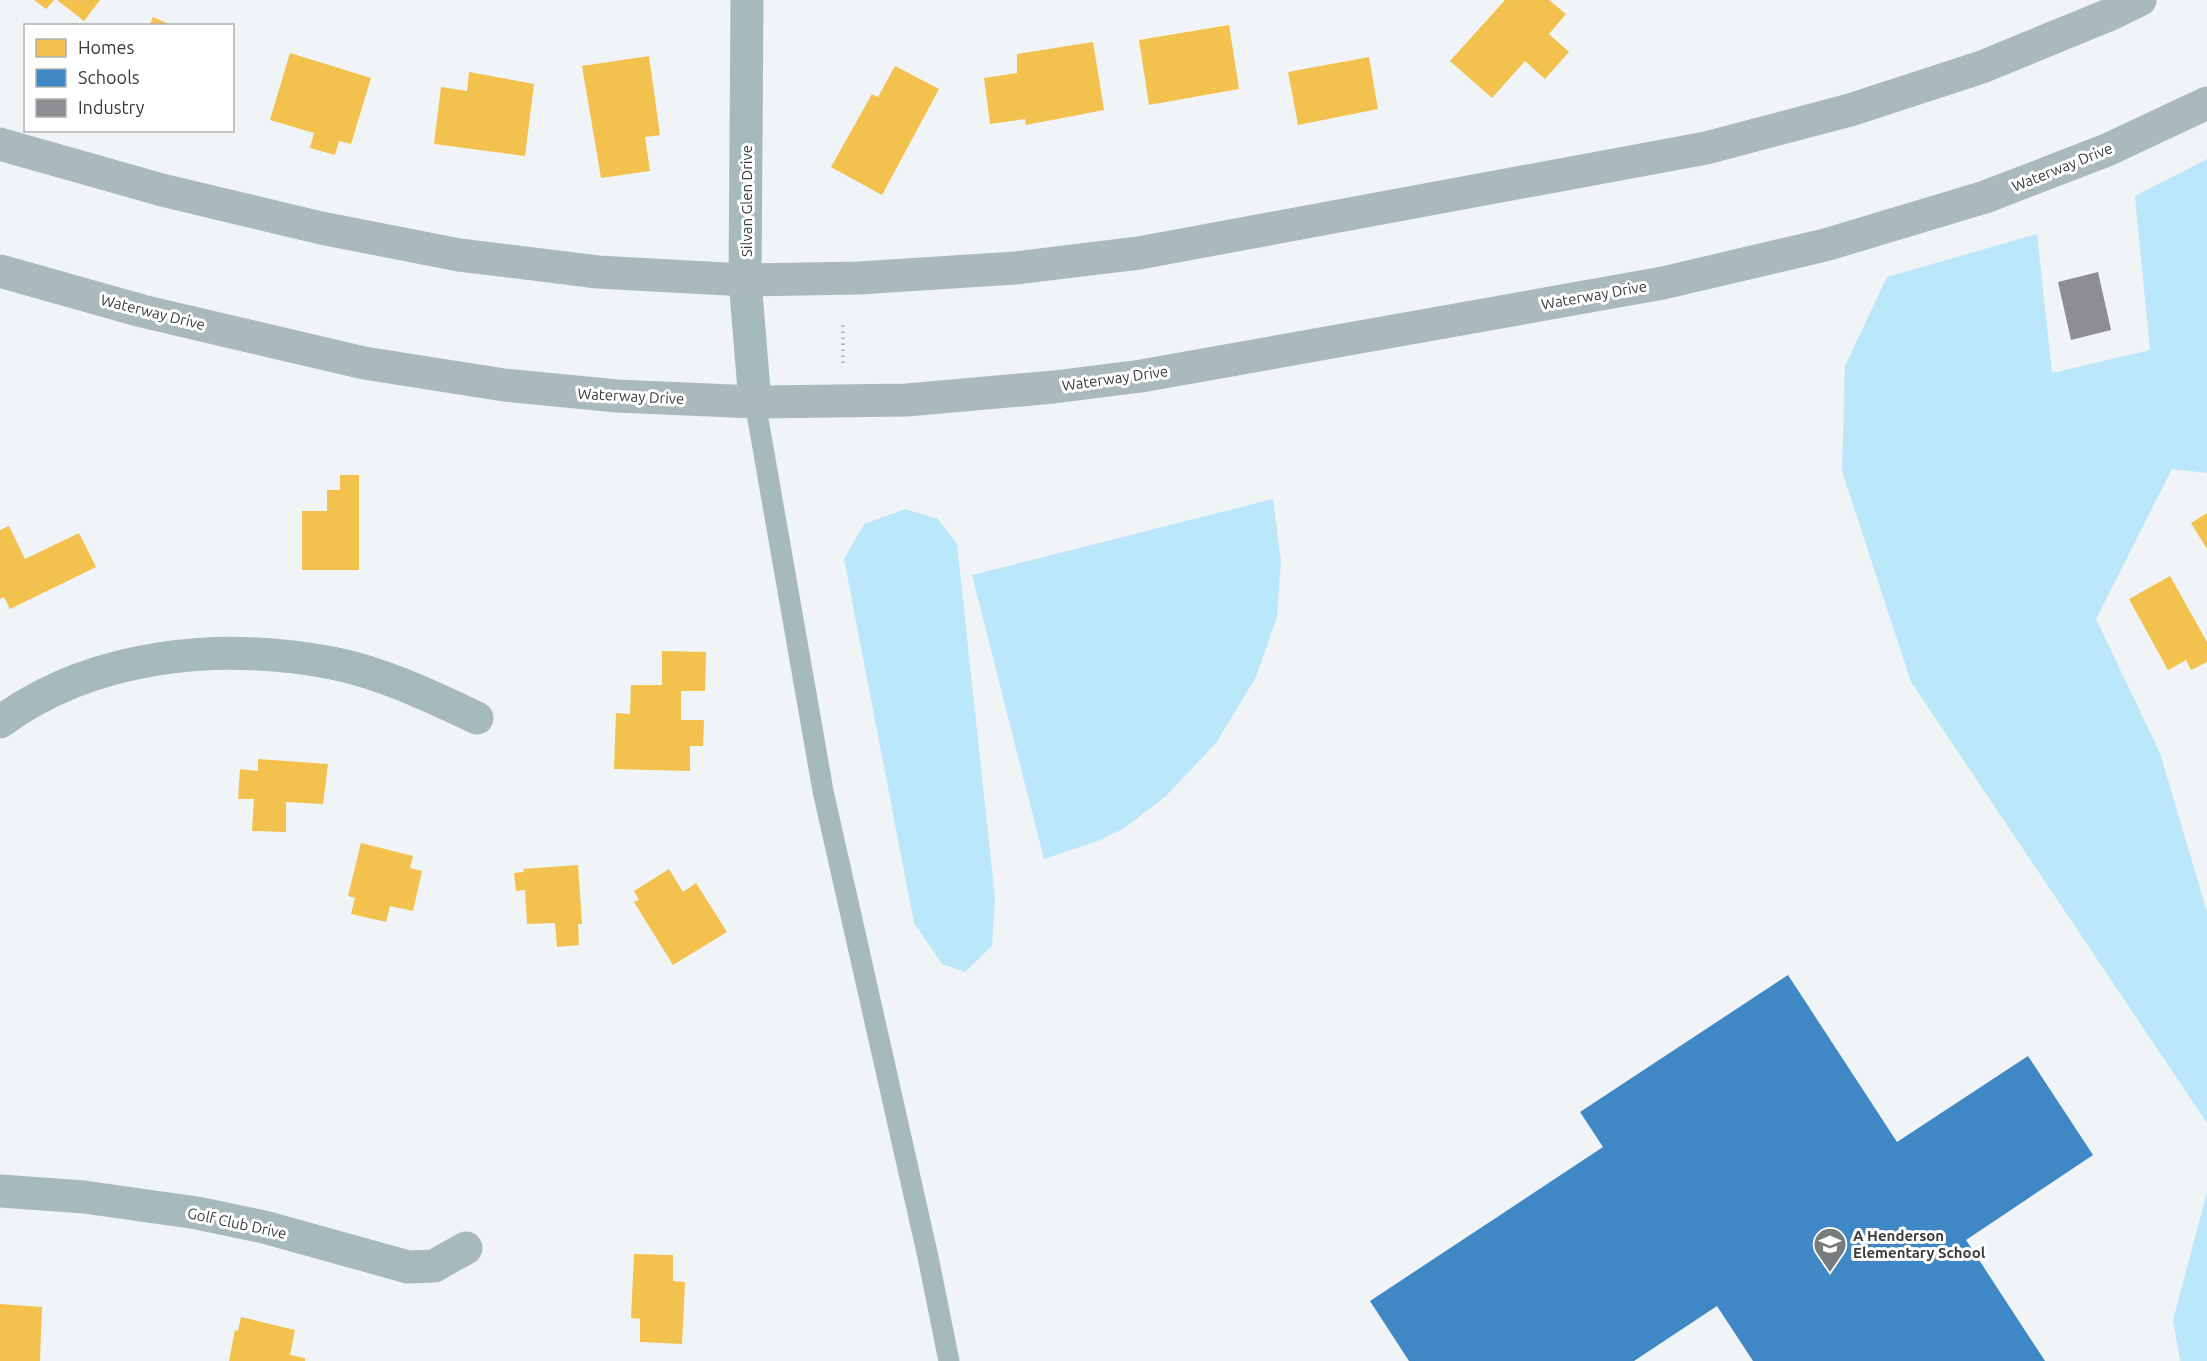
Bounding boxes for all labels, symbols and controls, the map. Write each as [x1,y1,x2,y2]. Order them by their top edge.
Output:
legend [24,24,234,132]
text: Homes [78,37,135,57]
text: Schools [78,67,140,87]
text: Industry [78,97,145,117]
street label: Waterway Drive [2009,139,2115,195]
street label: Silvan Glen Drive [738,145,755,257]
street label: Waterway Drive [1540,277,1648,313]
street label: Waterway Drive [99,291,207,333]
street label: Waterway Drive [1061,362,1169,394]
street label: Waterway Drive [577,385,685,407]
street label: Golf Club Drive [186,1204,288,1242]
school or university icon: A Henderson Elementary School [1812,1226,1848,1273]
place label: A Henderson Elementary School [1853,1227,1986,1261]

